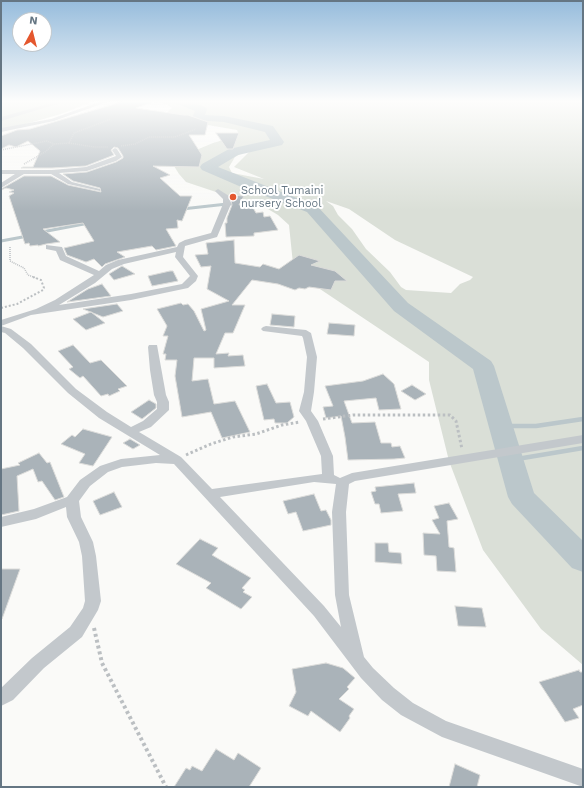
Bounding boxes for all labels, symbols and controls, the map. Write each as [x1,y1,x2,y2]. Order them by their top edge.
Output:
north arrow [12,12,52,52]
text: N [29,14,38,28]
place label: School Tumaini nursery School [241,184,323,210]
marker: School Tumaini nursery School [228,192,238,202]

